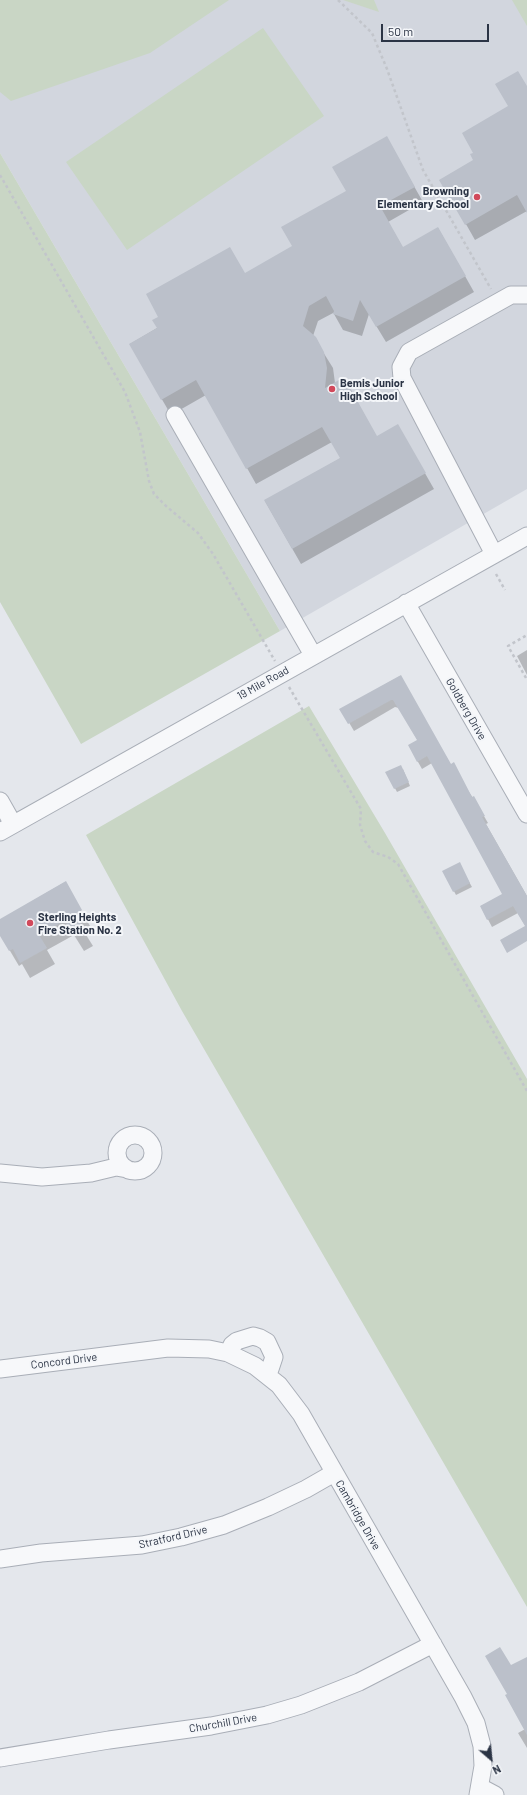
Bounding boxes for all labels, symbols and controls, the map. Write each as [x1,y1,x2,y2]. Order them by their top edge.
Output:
scale bar [383,16,491,42]
text: 50 m [388,24,413,38]
place label: Browning Elementary School [377,184,469,210]
marker: Browning Elementary School [472,192,482,202]
place label: Bemis Junior High School [340,376,404,402]
marker: Bemis Junior High School [327,384,337,394]
street label: 19 Mile Road [235,663,291,703]
street label: Goldberg Drive [443,676,489,742]
place label: Sterling Heights Fire Station No. 2 [38,910,122,936]
marker: Sterling Heights Fire Station No. 2 [25,918,35,928]
street label: Concord Drive [30,1350,98,1372]
street label: Cambridge Drive [333,1478,383,1552]
street label: Stratford Drive [137,1523,209,1551]
street label: Churchill Drive [188,1711,258,1735]
north arrow [471,1739,511,1779]
text: N [491,1763,503,1777]

